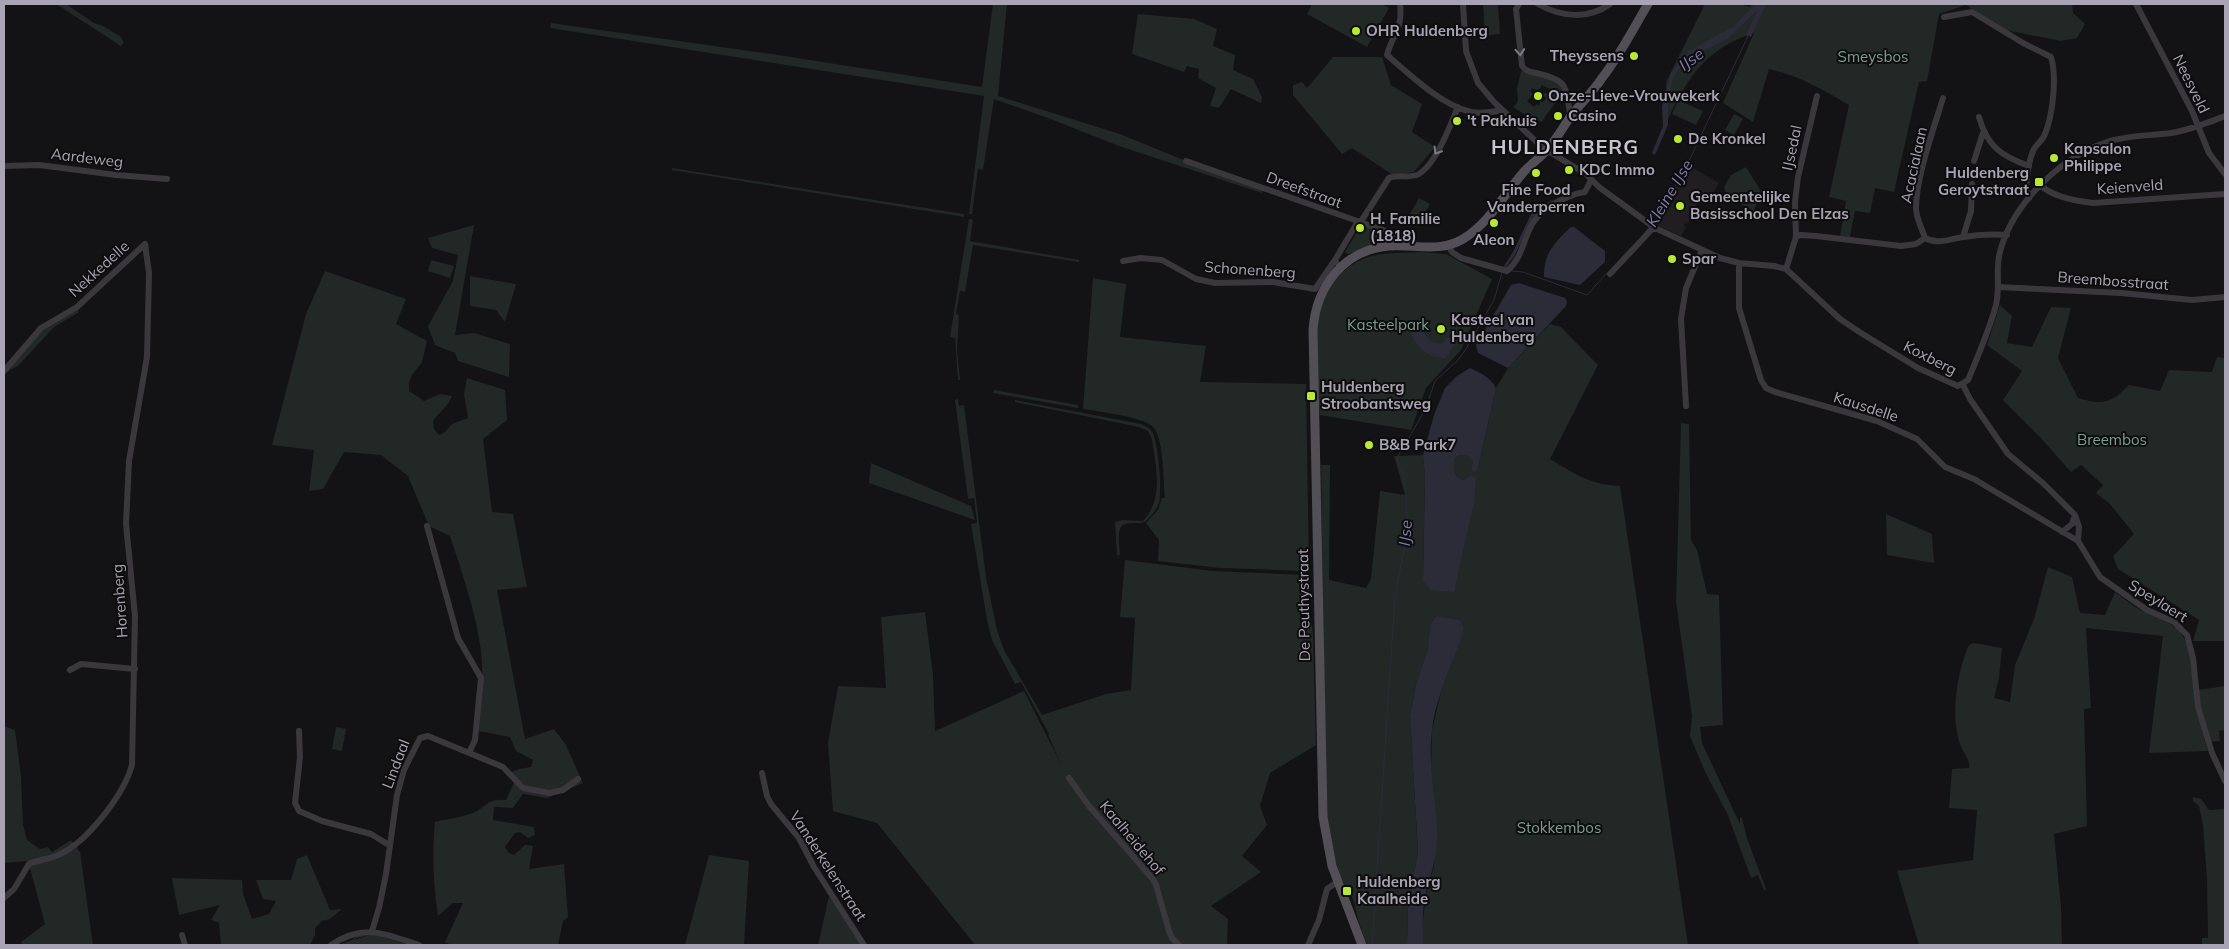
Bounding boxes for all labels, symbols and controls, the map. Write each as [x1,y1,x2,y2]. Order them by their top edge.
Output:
place label: OHR Huldenberg [1366,21,1488,40]
marker: OHR Huldenberg [1350,25,1362,37]
water label: IJse [1675,43,1708,75]
place label: Theyssens [1550,46,1624,65]
park label: Smeysbos [1838,47,1908,66]
one-way arrow [1515,48,1526,56]
marker: Theyssens [1628,50,1640,62]
street label: Neesveld [2169,51,2214,116]
place label: Onze-Lieve-Vrouwekerk [1548,86,1720,105]
marker: Onze-Lieve-Vrouwekerk [1532,90,1544,102]
place label: Casino [1568,106,1617,125]
marker: Casino [1552,110,1564,122]
place label: 't Pakhuis [1467,111,1537,130]
marker: 't Pakhuis [1451,115,1463,127]
street label: IJsedal [1777,123,1806,172]
street label: Acacialaan [1896,125,1931,205]
place label: De Kronkel [1688,129,1766,148]
marker: De Kronkel [1672,133,1684,145]
district label: HULDENBERG [1491,134,1639,159]
place label: Kapsalon Philippe [2064,139,2131,175]
street label: Aardeweg [50,144,124,171]
one-way arrow [1434,145,1443,154]
marker: Kapsalon Philippe [2048,152,2060,164]
water label: Kleine IJse [1641,156,1697,230]
place label: KDC Immo [1579,160,1655,179]
place label: Huldenberg Geroytstraat [1938,163,2029,199]
marker: KDC Immo [1563,164,1575,176]
street label: Dreefstraat [1264,167,1345,212]
marker: Fine Food Vanderperren [1530,167,1542,179]
street label: Keienveld [2096,175,2164,198]
marker: Huldenberg Geroytstraat [2033,176,2045,188]
place label: Fine Food Vanderperren [1486,180,1585,216]
place label: Gemeentelijke Basisschool Den Elzas [1690,187,1849,223]
marker: Gemeentelijke Basisschool Den Elzas [1674,200,1686,212]
place label: H. Familie (1818) [1370,209,1440,245]
marker: Aleon [1488,217,1500,229]
marker: H. Familie (1818) [1354,222,1366,234]
place label: Aleon [1473,230,1515,249]
street label: Nekkedelle [64,236,133,301]
place label: Spar [1682,249,1716,268]
marker: Spar [1666,253,1678,265]
street label: Schonenberg [1204,257,1296,282]
street label: Breembosstraat [2057,267,2169,294]
place label: Kasteel van Huldenberg [1451,310,1535,346]
park label: Kasteelpark [1347,315,1429,334]
marker: Kasteel van Huldenberg [1435,323,1447,335]
street label: Koxberg [1900,336,1960,379]
place label: Huldenberg Stroobantsweg [1321,377,1431,413]
street label: Kausdelle [1831,387,1901,426]
marker: Huldenberg Stroobantsweg [1305,390,1317,402]
park label: Breembos [2077,430,2147,449]
place label: B&B Park7 [1379,435,1456,454]
marker: B&B Park7 [1363,439,1375,451]
water label: IJse [1394,519,1416,547]
street label: De Peuthystraat [1293,549,1314,661]
street label: Horenberg [107,564,132,639]
street label: Speylaert [2125,575,2191,626]
street label: Lindaal [378,737,414,791]
street label: Kaalheidehof [1096,797,1170,879]
street label: Vanderkelenstraat [786,807,871,924]
park label: Stokkembos [1517,818,1601,837]
place label: Huldenberg Kaalheide [1357,872,1441,908]
marker: Huldenberg Kaalheide [1341,885,1353,897]

